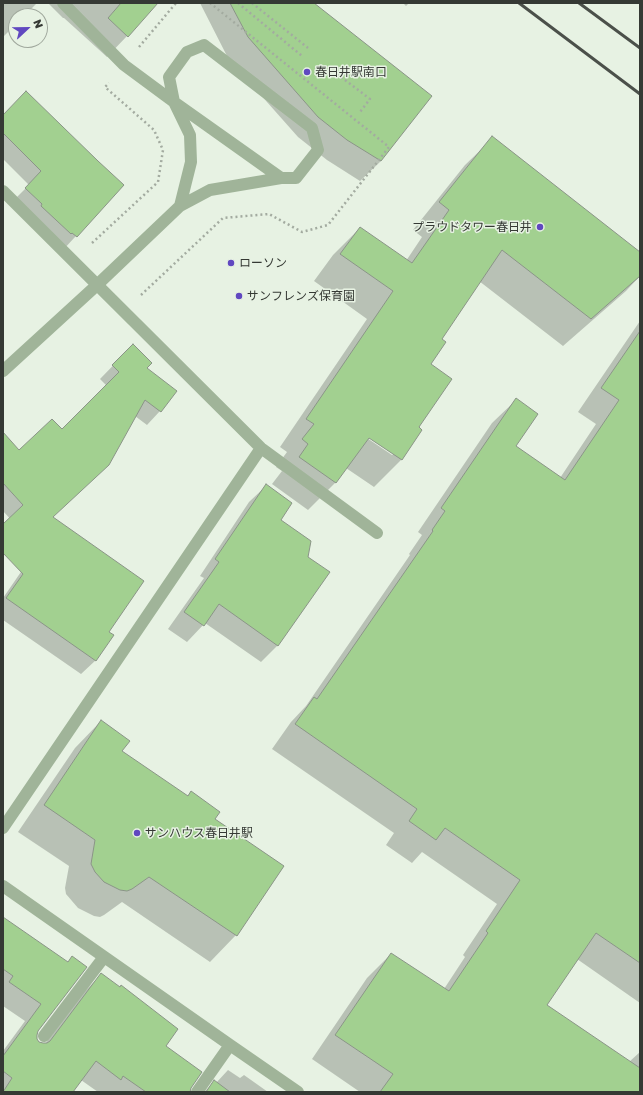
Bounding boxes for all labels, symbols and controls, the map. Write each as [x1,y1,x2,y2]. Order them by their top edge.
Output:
north arrow [8,8,48,48]
text: N [31,17,46,30]
place label: 春日井駅南口 [315,65,387,79]
marker: 春日井駅南口 [302,67,312,77]
place label: プラウドタワー春日井 [412,220,532,234]
marker: プラウドタワー春日井 [535,222,545,232]
place label: ローソン [239,256,287,270]
marker: ローソン [226,258,236,268]
place label: サンフレンズ保育園 [247,289,355,303]
marker: サンフレンズ保育園 [234,291,244,301]
place label: サンハウス春日井駅 [145,826,253,840]
marker: サンハウス春日井駅 [132,828,142,838]

